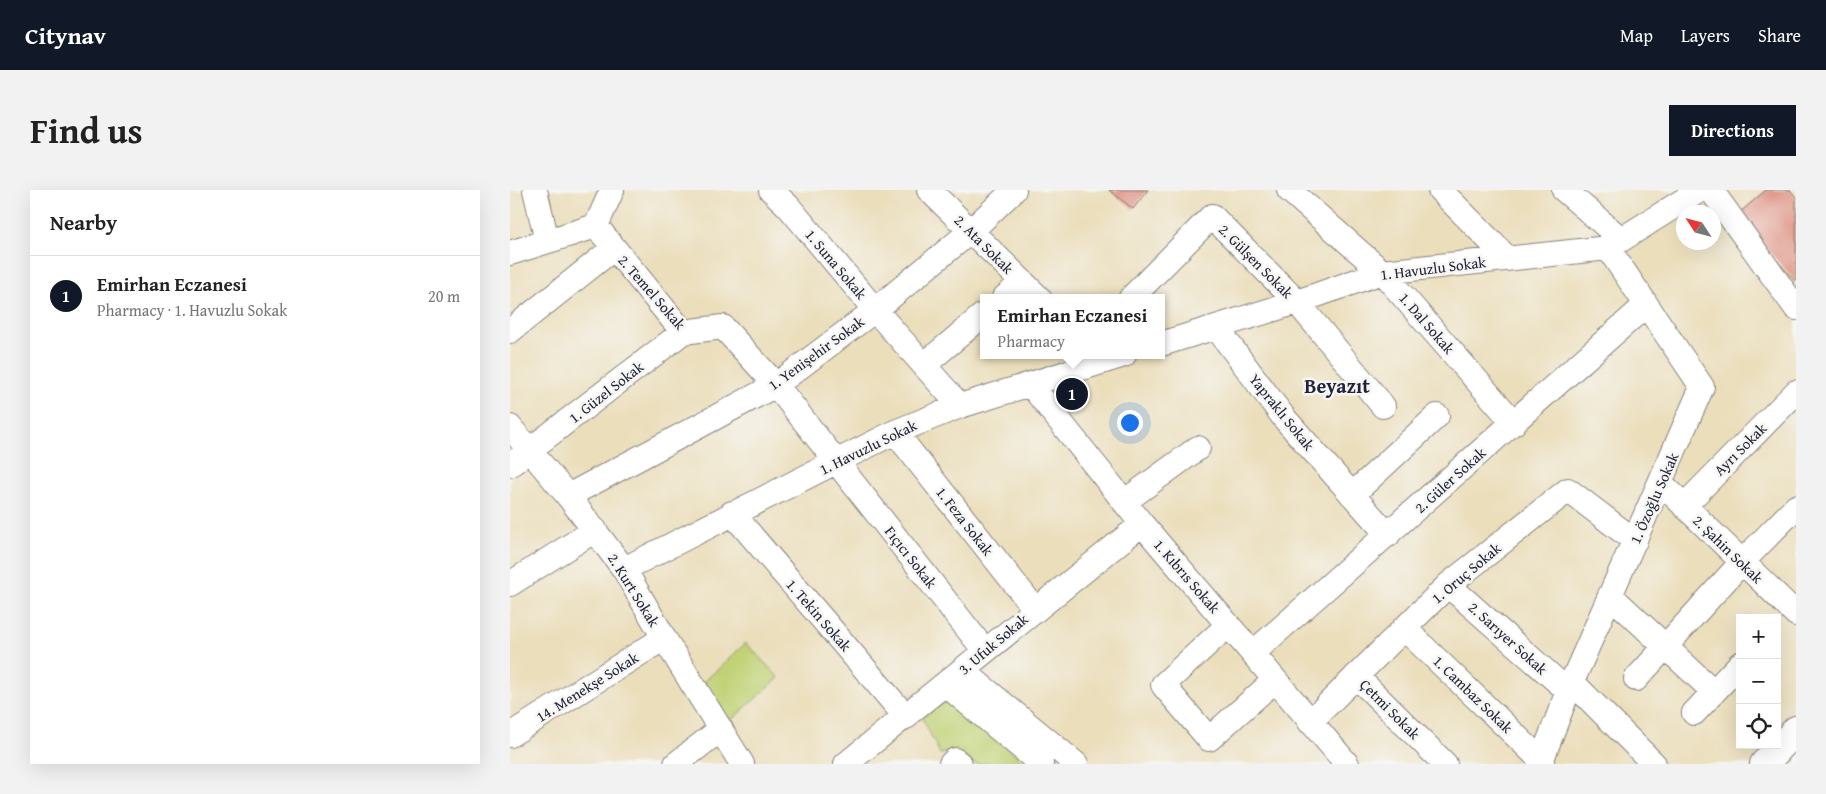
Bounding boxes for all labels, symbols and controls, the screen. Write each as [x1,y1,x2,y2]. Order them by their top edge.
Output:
text: Citynav [25,18,106,53]
text: Map [1620,22,1653,49]
text: Layers [1681,22,1730,49]
text: Share [1758,22,1801,49]
text: Find us [30,105,143,156]
button: Directions [1669,105,1796,156]
north arrow [1676,205,1721,250]
text: Nearby [50,207,117,238]
street label: 2. Ata Sokak [950,210,1019,279]
street label: 2. Gülşen Sokak [1214,219,1298,303]
street label: 1. Suna Sokak [800,224,872,304]
street label: 2. Temel Sokak [614,250,691,334]
street label: 1. Havuzlu Sokak [1379,251,1487,285]
text: Emirhan Eczanesi [97,270,247,298]
text: 1 [62,284,70,308]
text: 20 m [428,284,460,308]
street label: 1. Dal Sokak [1394,288,1460,359]
popup [980,294,1165,359]
text: Pharmacy · 1. Havuzlu Sokak [97,298,287,322]
text: Emirhan Eczanesi [998,301,1147,329]
street label: 1. Yenişehir Sokak [764,311,869,395]
text: Pharmacy [998,329,1065,353]
street label: 1. Güzel Sokak [564,356,648,428]
street label: Yapraklı Sokak [1245,369,1320,455]
district label: Beyazıt [1304,371,1370,400]
pin: 1 [1056,375,1088,413]
your location [1117,410,1143,436]
street label: 1. Havuzlu Sokak [816,414,921,480]
street label: Ayrı Sokak [1709,418,1771,480]
street label: 2. Güler Sokak [1410,442,1490,518]
street label: 1. Özoğlu Sokak [1624,449,1684,547]
street label: 1. Feza Sokak [931,482,999,560]
street label: 2. Şahin Sokak [1688,510,1768,588]
street label: Fıçıcı Sokak [880,521,942,593]
street label: 1. Kıbrıs Sokak [1149,534,1225,618]
street label: 1. Oruç Sokak [1427,537,1506,608]
street label: 2. Kurt Sokak [603,549,665,631]
street label: 1. Tekin Sokak [782,574,857,656]
street label: 2. Sarıyer Sokak [1464,597,1552,680]
street label: 3. Ufuk Sokak [954,608,1033,679]
map controls [1736,614,1781,749]
button: + [1736,614,1781,659]
street label: 14. Menekşe Sokak [532,647,643,727]
street label: 1. Cambaz Sokak [1428,650,1518,738]
button: − [1736,659,1781,704]
street label: Çetmi Sokak [1355,674,1425,744]
button: locate [1736,704,1781,749]

